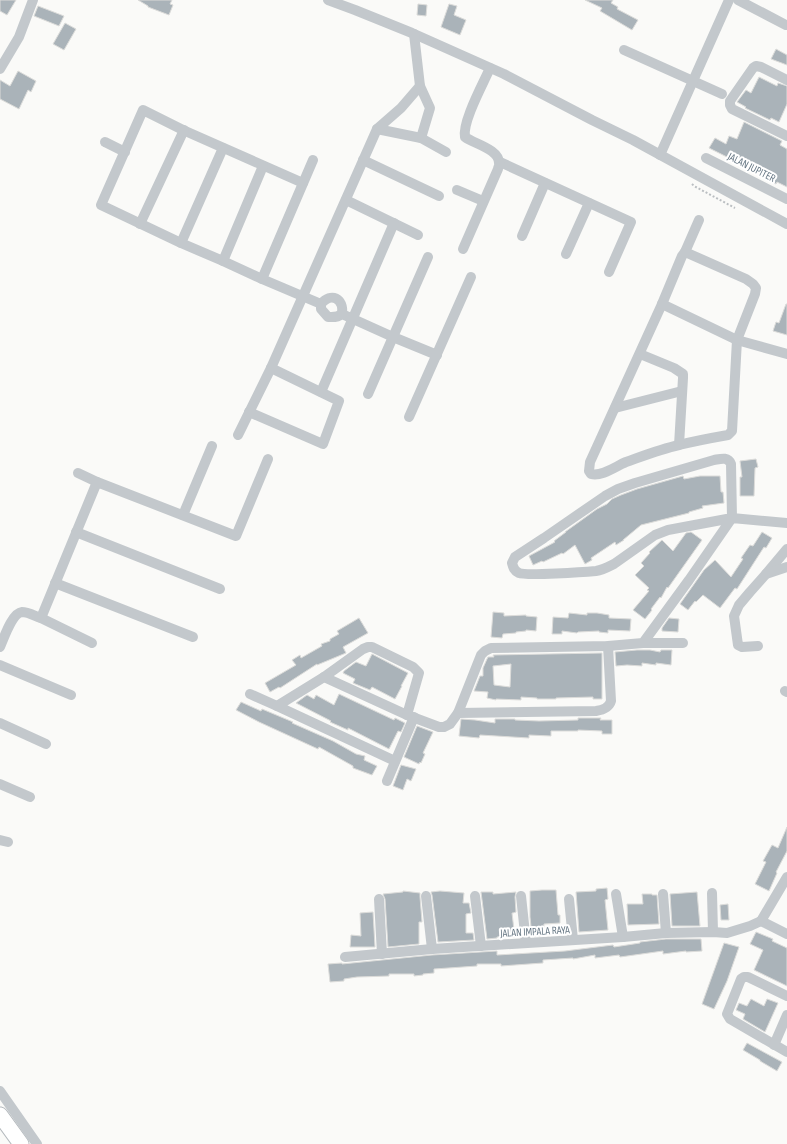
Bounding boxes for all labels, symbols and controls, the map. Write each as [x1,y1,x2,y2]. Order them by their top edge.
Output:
street label: JALAN JUPITER [725,149,778,185]
street label: JALAN IMPALA RAYA [499,923,570,940]

